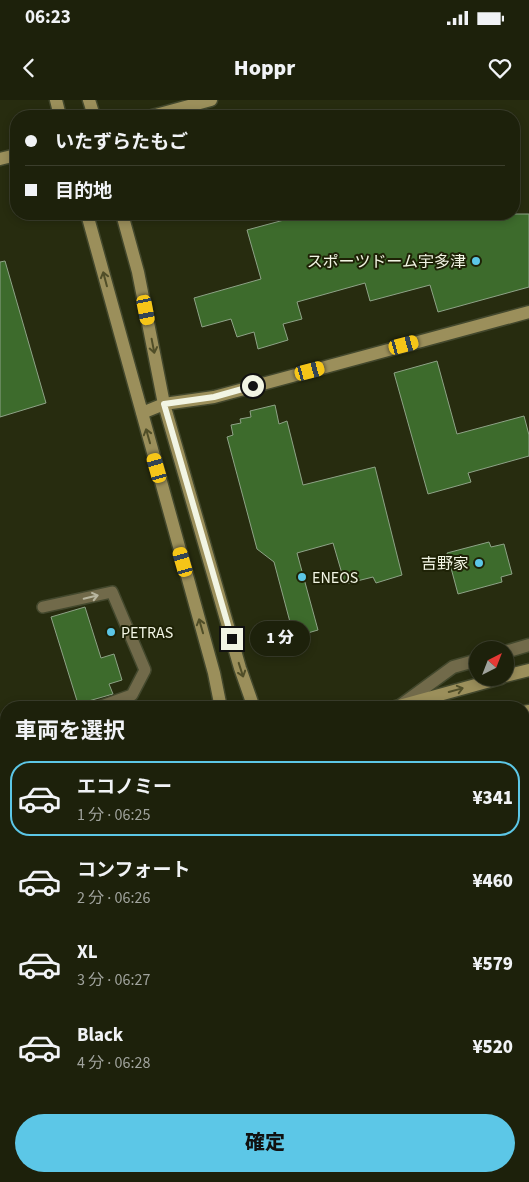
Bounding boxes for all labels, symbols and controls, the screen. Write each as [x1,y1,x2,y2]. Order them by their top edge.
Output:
text: 06:23 [25,4,71,31]
text: Hoppr [234,52,295,84]
icon: back [15,54,43,82]
icon: heart [486,54,514,82]
text: いたずらたもご [55,129,188,156]
text: 目的地 [55,178,112,205]
place label: スポーツドーム宇多津 [307,251,466,273]
marker: スポーツドーム宇多津 [470,255,482,267]
one-way arrow [100,272,109,288]
car [135,294,156,326]
car [387,334,420,356]
one-way arrow [148,338,158,354]
car [293,360,326,382]
route start [242,375,264,397]
one-way arrow [143,428,152,444]
car [145,452,168,484]
car [171,546,194,578]
place label: 吉野家 [421,553,469,575]
marker: 吉野家 [473,557,485,569]
place label: ENEOS [312,567,358,589]
marker: ENEOS [296,571,308,583]
one-way arrow [82,592,98,601]
one-way arrow [196,619,206,635]
place label: PETRAS [121,622,173,644]
callout: 1 分 [250,622,310,656]
marker: PETRAS [105,626,117,638]
text: 1 分 [266,627,294,649]
route end [221,628,243,650]
north arrow [469,641,514,686]
map controls [469,641,514,686]
one-way arrow [236,661,246,677]
one-way arrow [447,685,463,694]
text: 車両を選択 [15,715,125,747]
text: エコノミー [77,774,172,801]
icon: car [17,776,62,821]
text: ¥341 [472,785,513,812]
text: 1 分 · 06:25 [77,804,150,826]
text: コンフォート [77,857,190,884]
icon: car [17,859,62,904]
text: ¥460 [472,868,513,895]
text: 2 分 · 06:26 [77,887,150,909]
text: XL [77,939,98,966]
icon: car [17,942,62,987]
text: ¥579 [472,951,513,978]
text: 3 分 · 06:27 [77,969,150,991]
text: Black [77,1022,123,1049]
icon: car [17,1025,62,1070]
text: ¥520 [472,1034,513,1061]
text: 4 分 · 06:28 [77,1052,150,1074]
button: 確定 [15,1114,515,1172]

